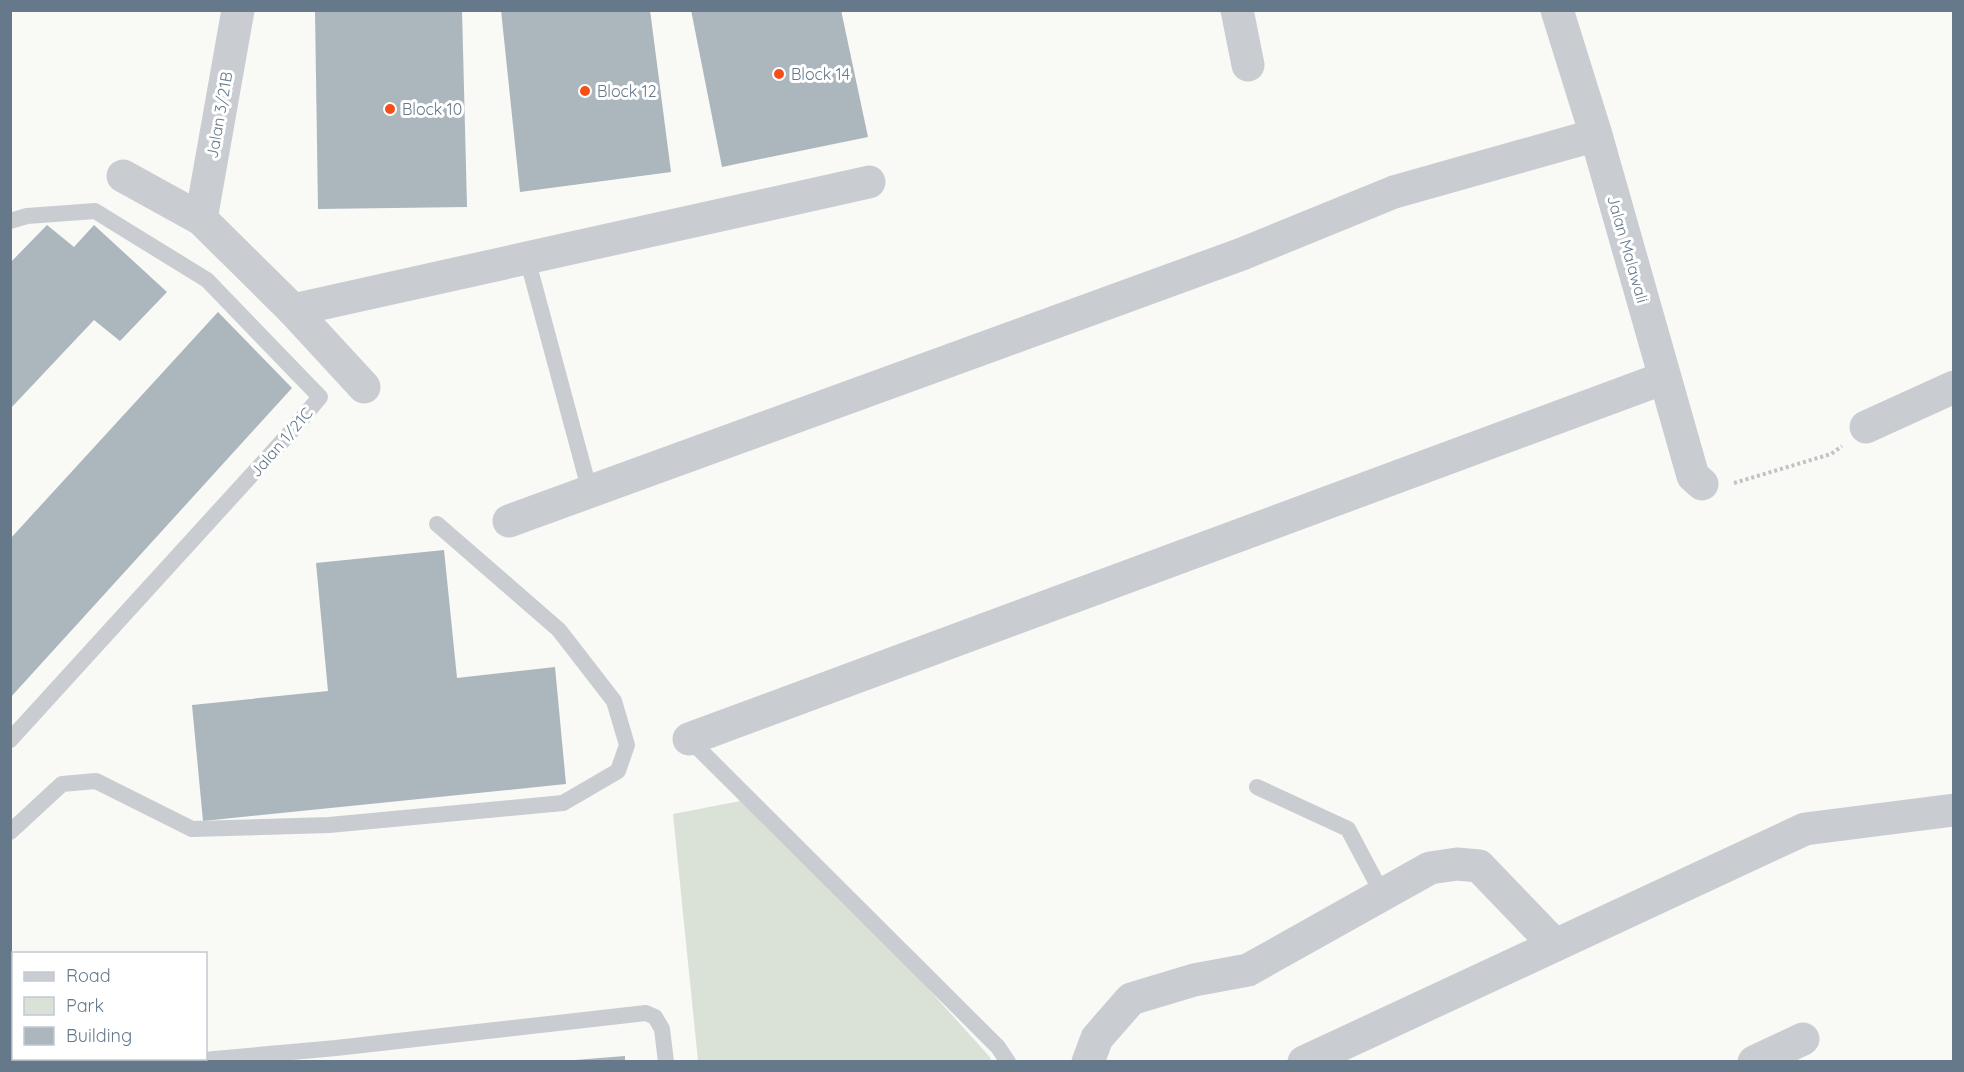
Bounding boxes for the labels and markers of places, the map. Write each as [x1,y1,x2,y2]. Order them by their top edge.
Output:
place label: Block 14 [791,64,850,84]
marker: Block 14 [772,67,786,81]
place label: Block 12 [597,81,657,101]
marker: Block 12 [578,84,592,98]
place label: Block 10 [402,99,462,119]
marker: Block 10 [383,102,397,116]

